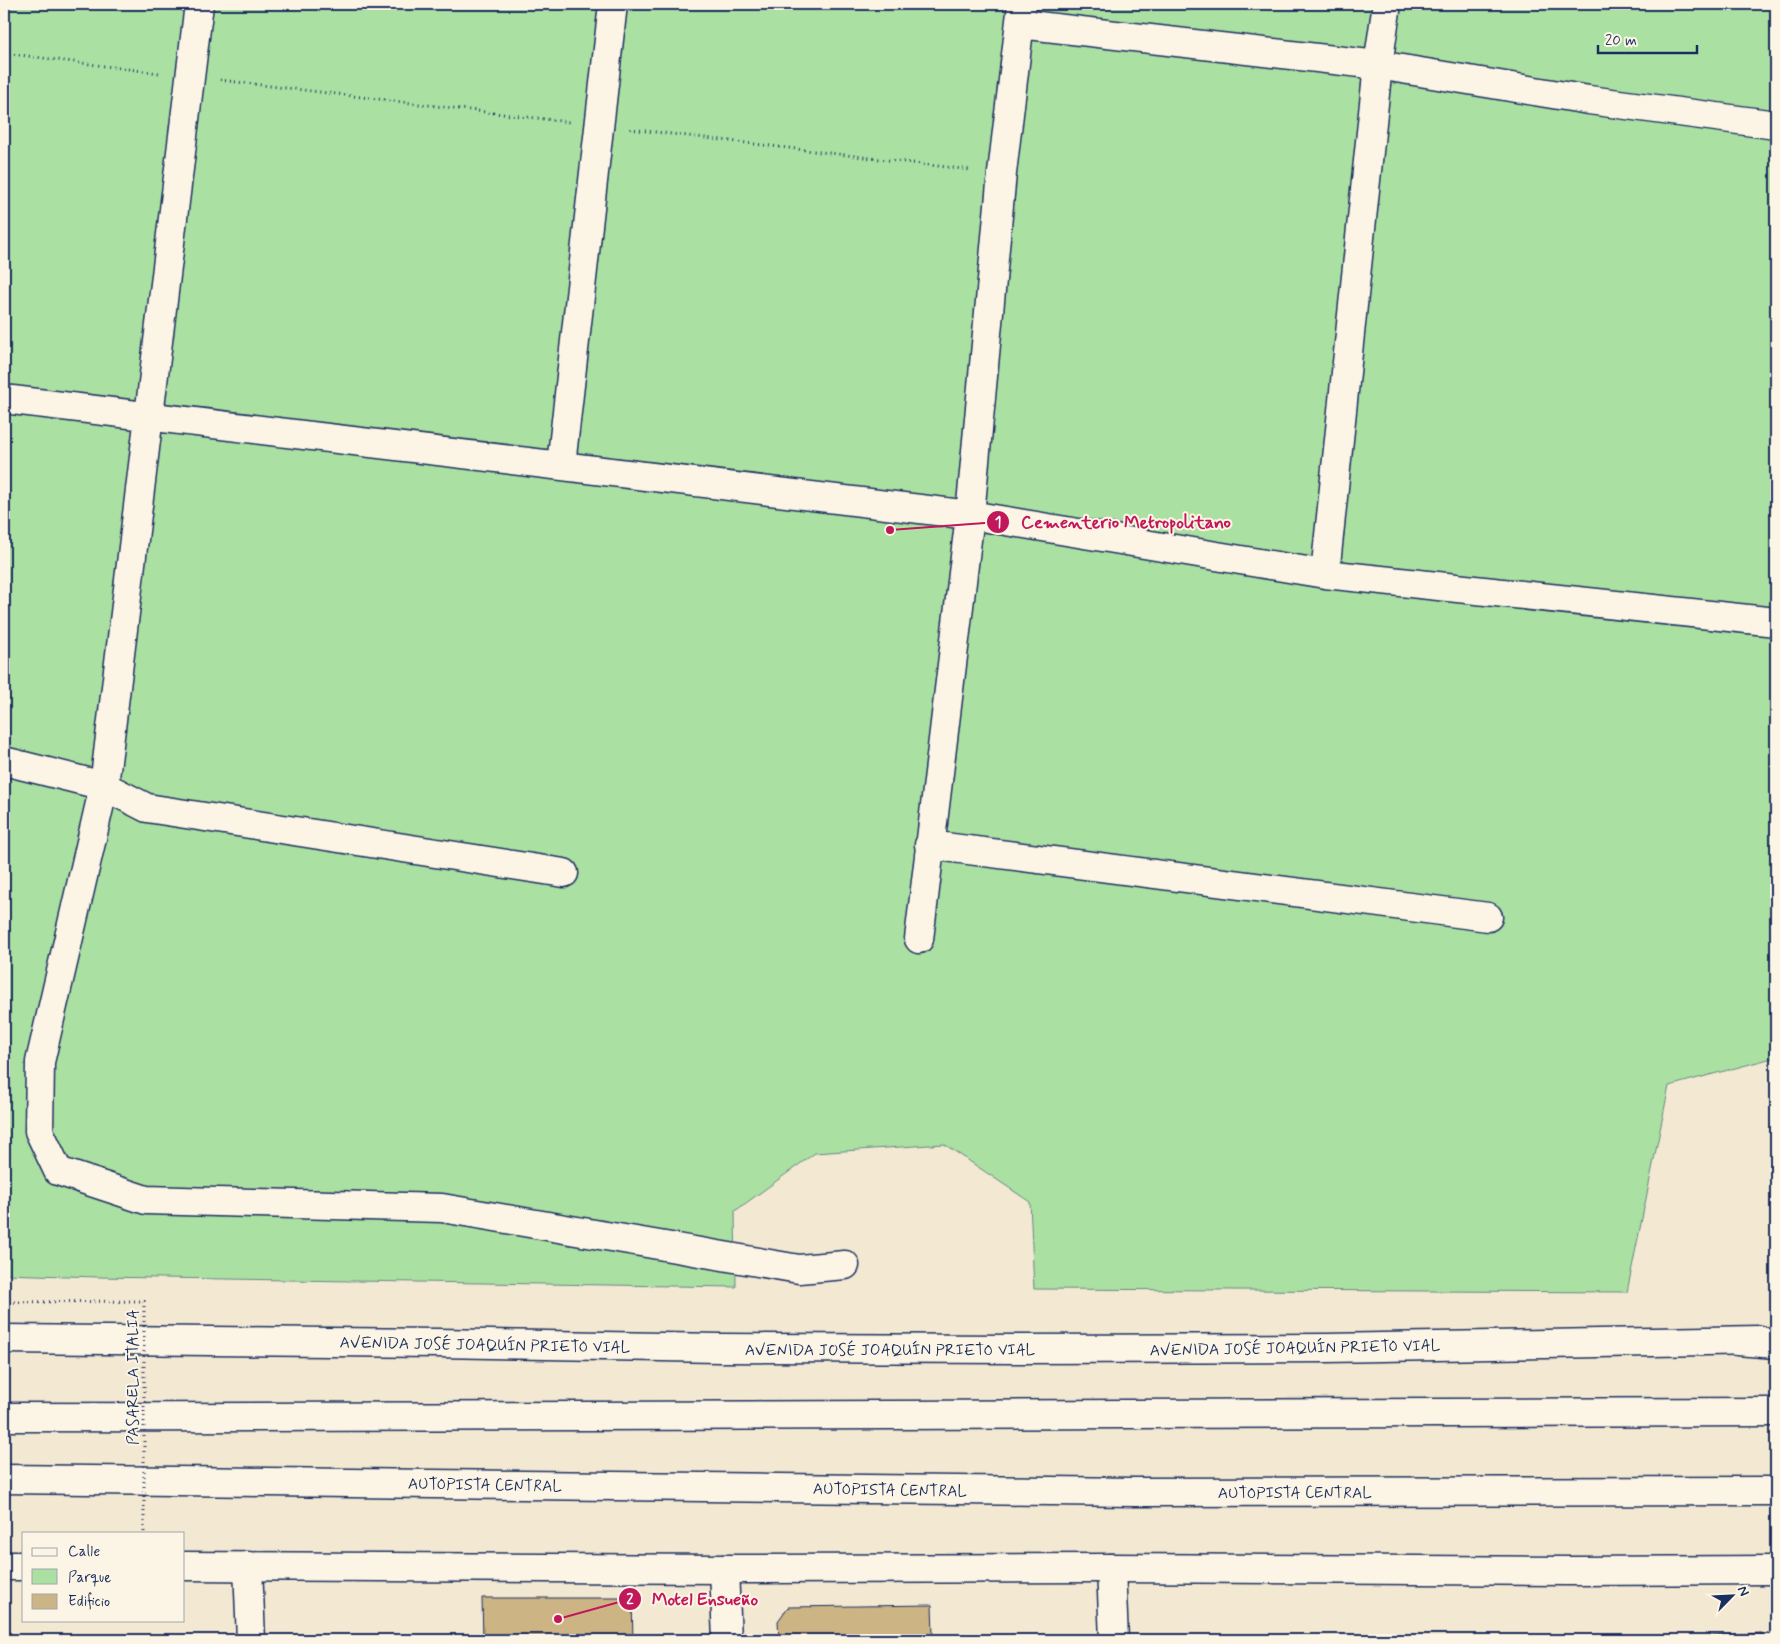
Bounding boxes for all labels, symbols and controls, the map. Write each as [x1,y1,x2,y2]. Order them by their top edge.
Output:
scale bar [1598,22,1696,54]
text: 20 m [1605,31,1637,51]
callout: Cementerio Metropolitano [986,505,1241,538]
text: Cementerio Metropolitano [1021,511,1231,535]
text: 1 [995,513,1001,533]
street label: PASARELA ITALIA [123,1309,144,1445]
street label: AVENIDA JOSÉ JOAQUÍN PRIETO VIAL [339,1332,631,1359]
street label: AVENIDA JOSÉ JOAQUÍN PRIETO VIAL [1149,1335,1441,1362]
street label: AVENIDA JOSÉ JOAQUÍN PRIETO VIAL [745,1340,1036,1361]
street label: AUTOPISTA CENTRAL [408,1474,563,1497]
street label: AUTOPISTA CENTRAL [813,1479,968,1502]
street label: AUTOPISTA CENTRAL [1218,1483,1373,1504]
legend [22,1532,185,1622]
text: Calle [68,1542,100,1562]
text: Parque [68,1568,111,1588]
north arrow [1708,1572,1758,1622]
callout: Motel Ensueño [617,1582,767,1615]
text: N [1733,1583,1753,1599]
text: Motel Ensueño [652,1588,758,1612]
text: 2 [626,1590,634,1610]
text: Edificio [68,1592,110,1612]

